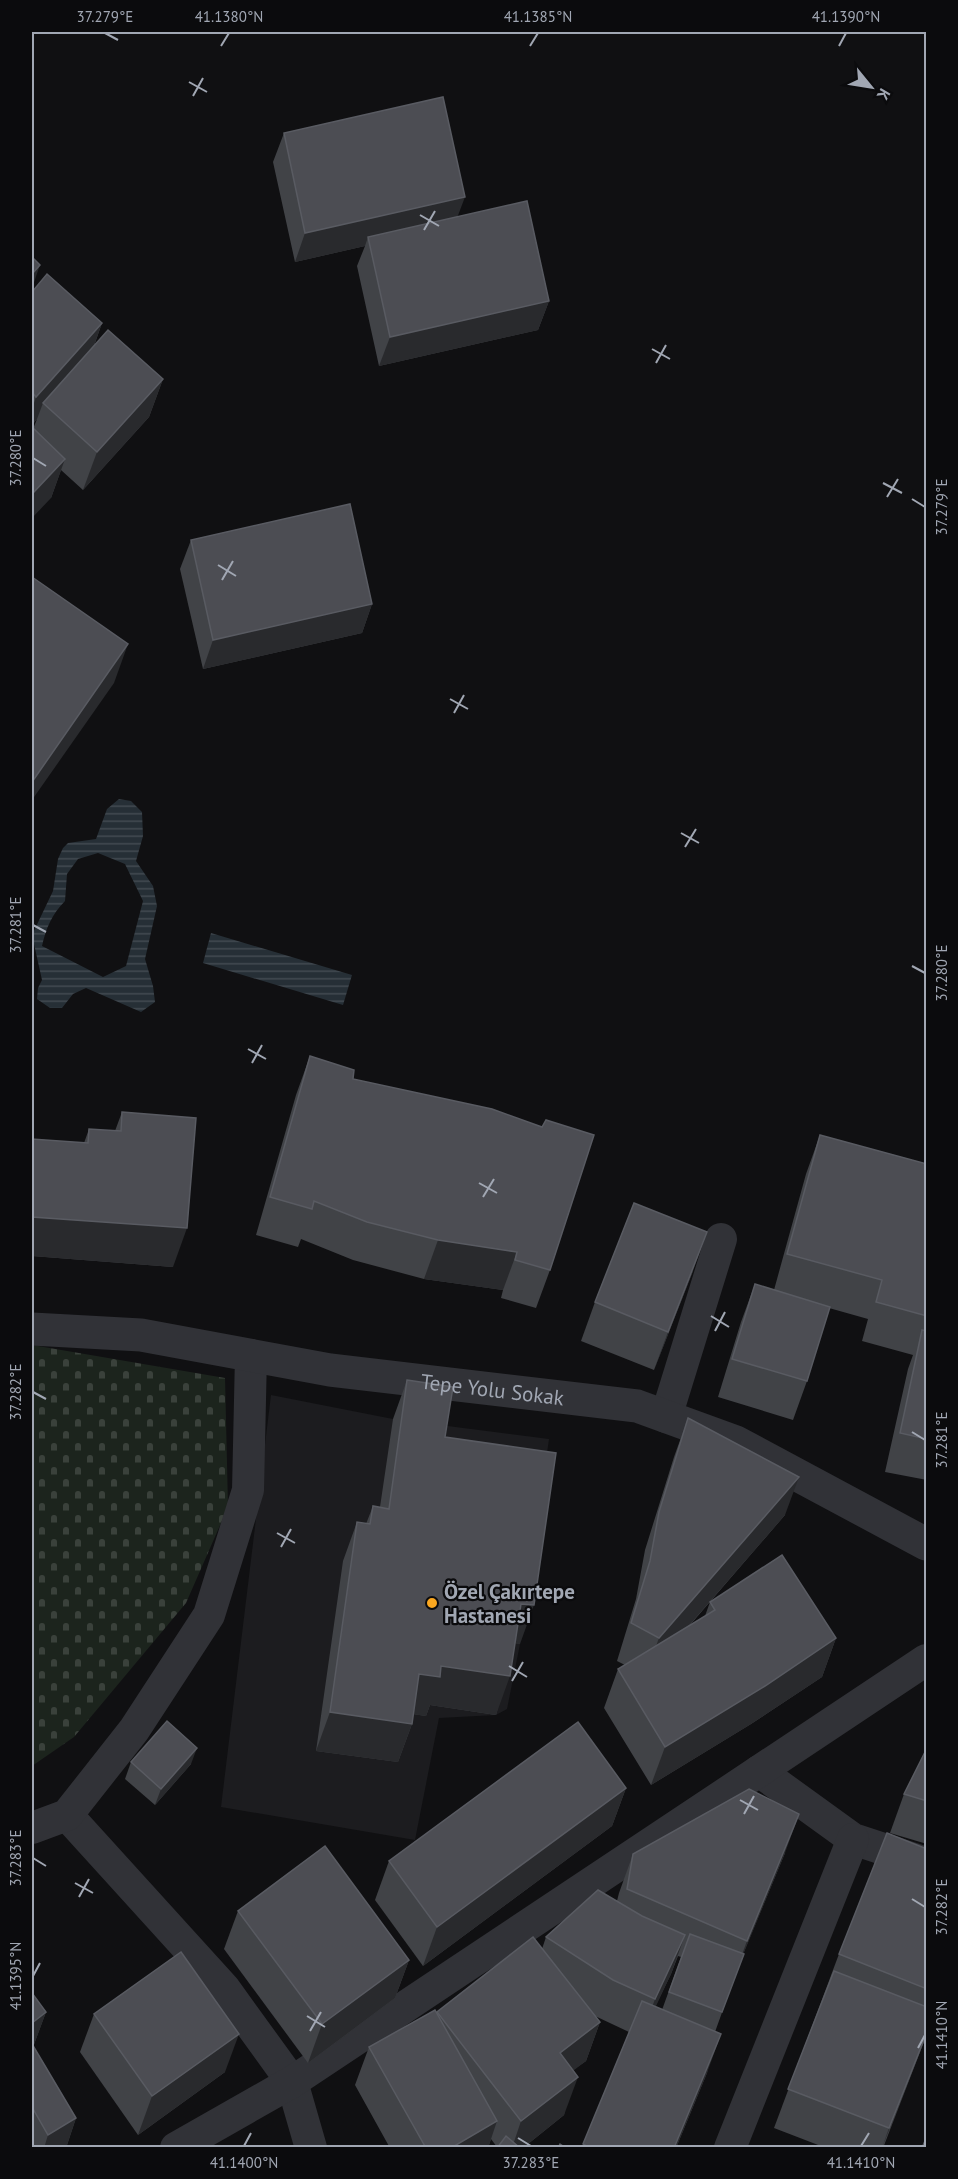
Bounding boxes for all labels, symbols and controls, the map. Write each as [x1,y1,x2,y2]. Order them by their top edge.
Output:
text: 37.279°E [77,7,133,26]
text: 41.1380°N [195,7,263,26]
text: 41.1385°N [504,7,572,26]
text: 41.1390°N [812,7,880,26]
north arrow [841,57,901,117]
text: K [873,85,895,104]
text: 37.280°E [6,430,25,486]
text: 37.279°E [932,479,951,535]
text: 37.281°E [6,897,25,953]
text: 37.280°E [932,945,951,1001]
text: 37.282°E [6,1364,25,1420]
street label: Tepe Yolu Sokak [419,1367,566,1411]
text: 37.281°E [932,1412,951,1468]
place label: Özel Çakırtepe Hastanesi [444,1578,575,1629]
marker: Özel Çakırtepe Hastanesi [425,1596,439,1610]
text: 37.283°E [6,1830,25,1886]
text: 37.282°E [932,1879,951,1935]
text: 41.1395°N [6,1942,25,2010]
text: 41.1410°N [932,2001,951,2069]
text: 41.1400°N [210,2153,278,2172]
text: 37.283°E [503,2153,559,2172]
text: 41.1410°N [827,2153,895,2172]

